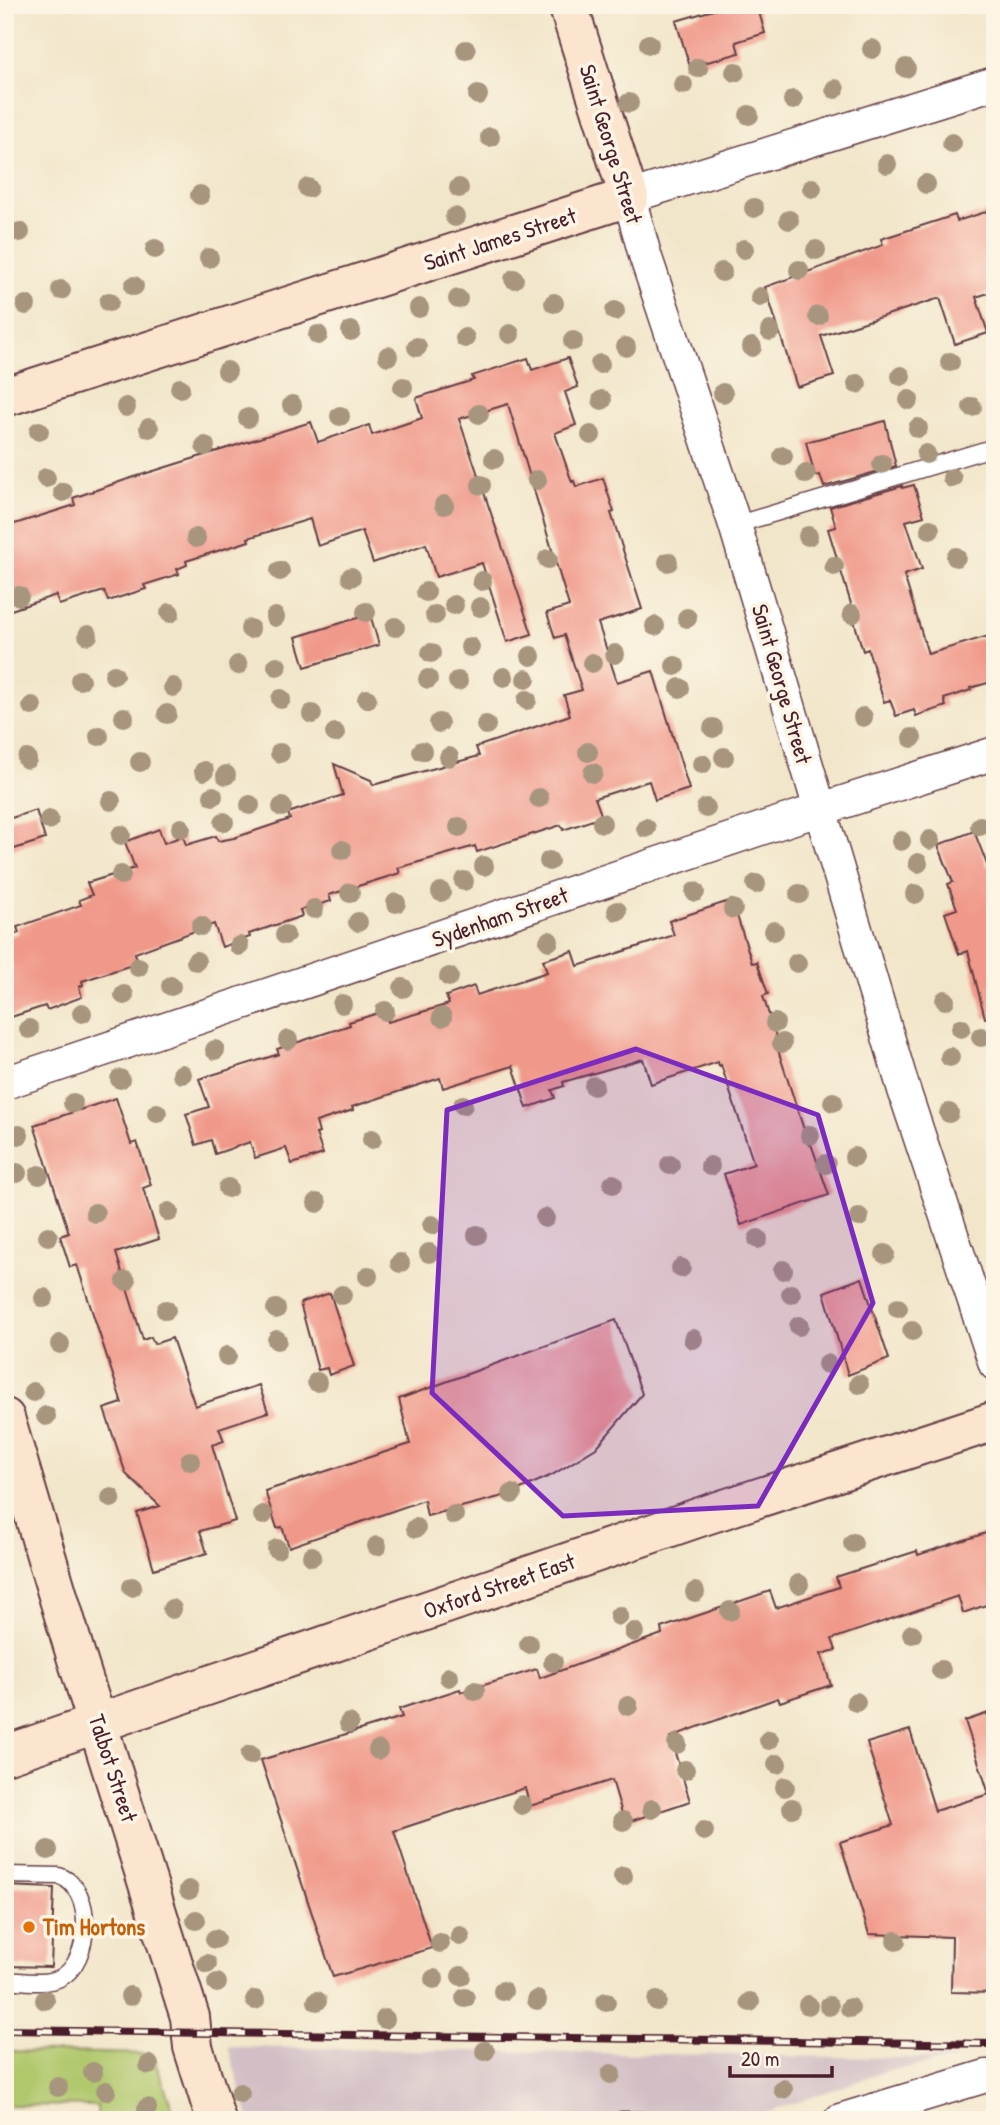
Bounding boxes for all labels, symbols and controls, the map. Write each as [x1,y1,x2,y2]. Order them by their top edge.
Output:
street label: Saint George Street [573,60,651,228]
street label: Saint James Street [420,199,581,278]
street label: Saint George Street [745,600,820,768]
street label: Sydenham Street [428,878,573,954]
street label: Oxford Street East [419,1545,580,1626]
street label: Talbot Street [82,1710,146,1827]
place label: Tim Hortons [42,1911,145,1942]
marker: Tim Hortons [21,1919,37,1935]
scale bar [730,2034,832,2078]
text: 20 m [741,2044,779,2073]

